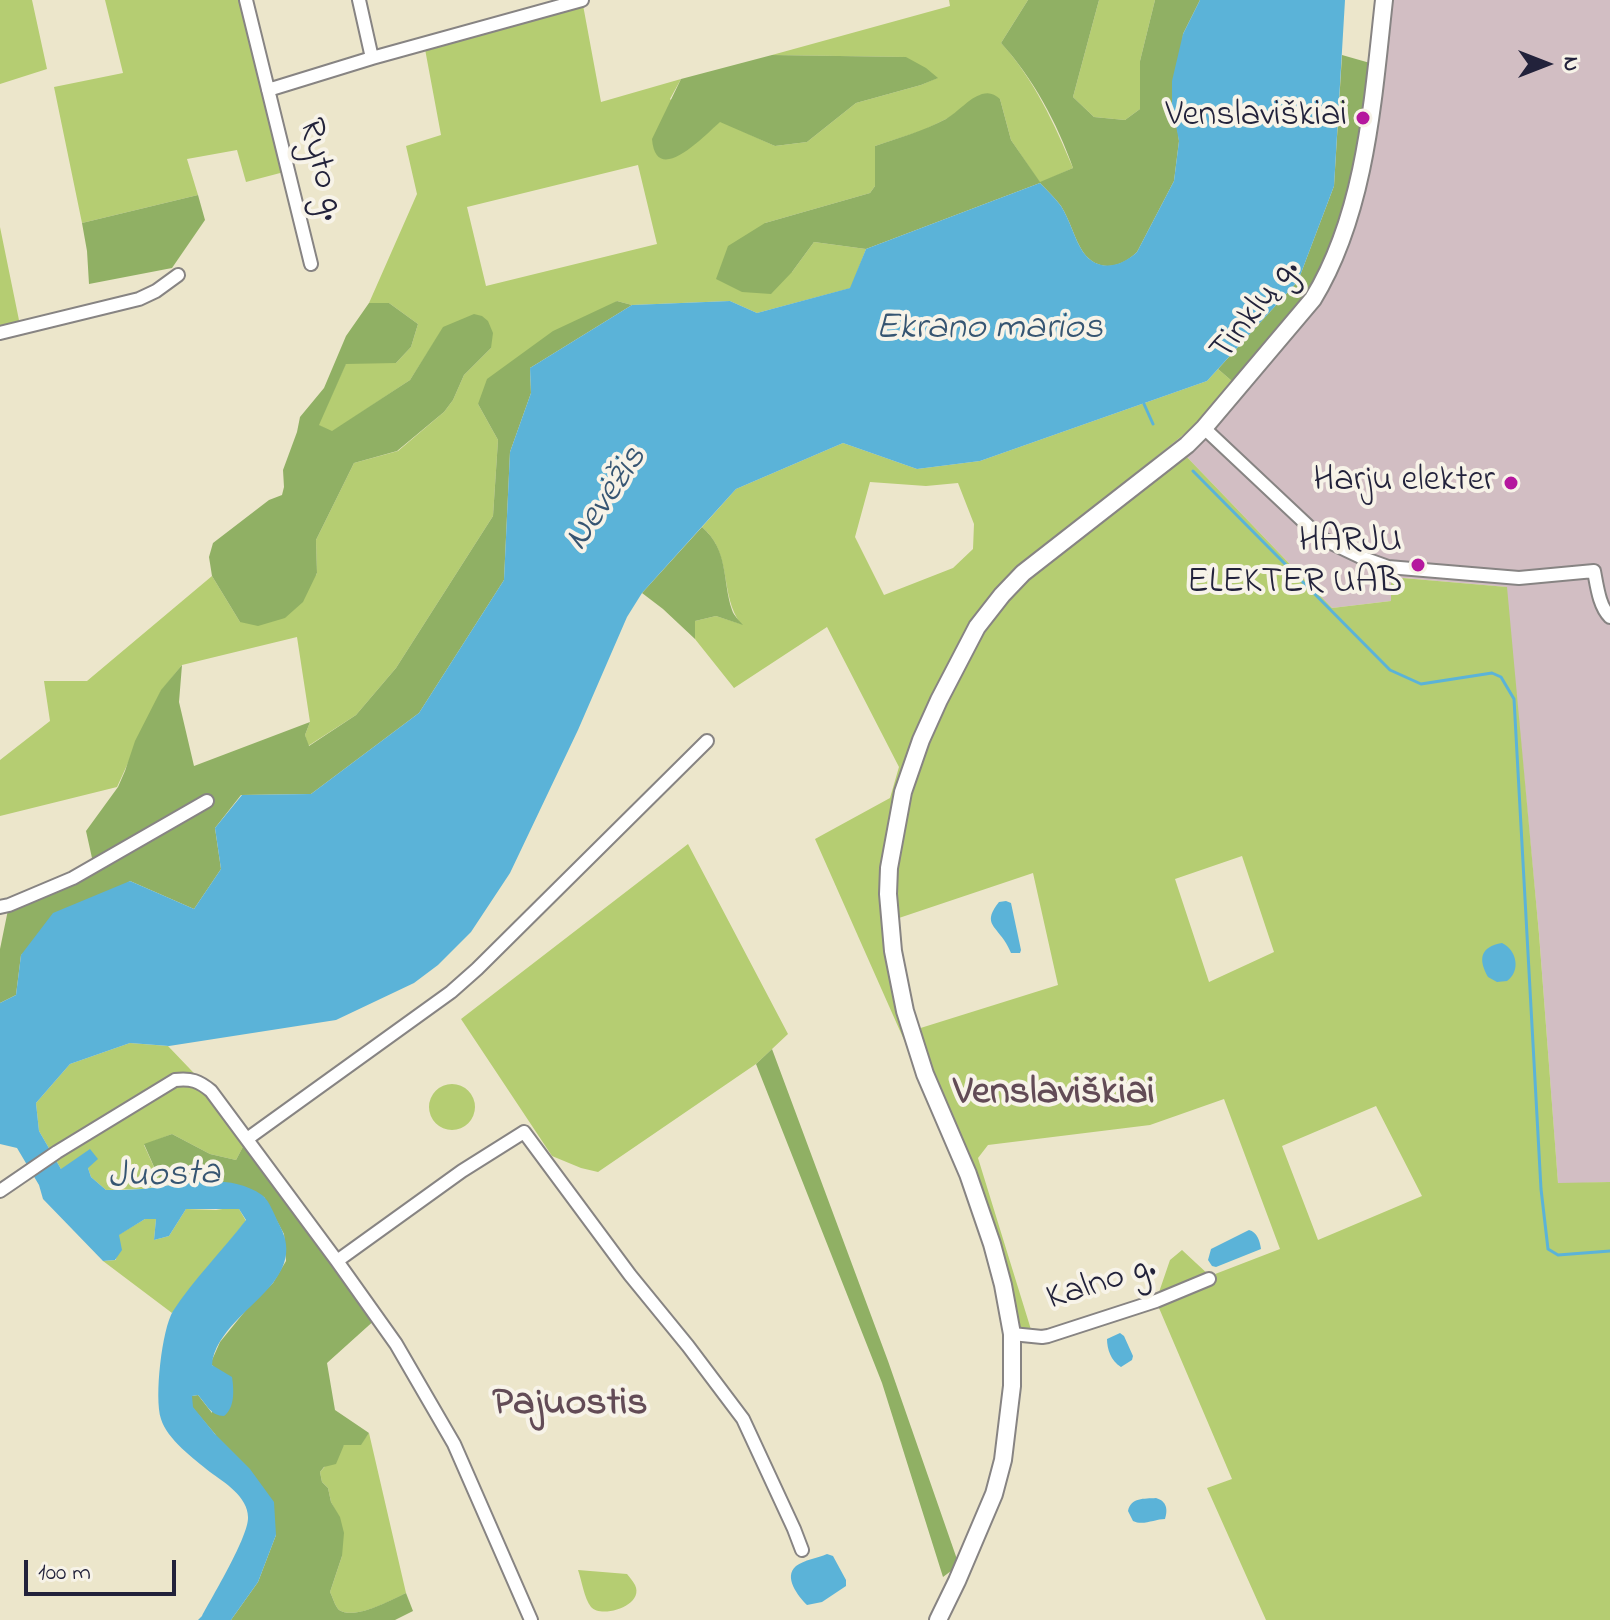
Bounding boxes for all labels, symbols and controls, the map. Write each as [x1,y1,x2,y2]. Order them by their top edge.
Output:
north arrow [1506,24,1586,104]
text: N [1554,57,1586,71]
place label: Venslaviškiai [1166,96,1347,140]
marker: Venslaviškiai [1354,109,1372,127]
street label: Ryto g. [286,115,352,225]
street label: Tinklų g. [1203,251,1311,371]
water label: Ekrano marios [875,308,1103,354]
water label: Nevėžis [557,439,659,561]
place label: Harju elekter [1313,461,1495,505]
marker: Harju elekter [1502,474,1520,492]
place label: HARJU ELEKTER UAB [1187,522,1402,607]
marker: HARJU ELEKTER UAB [1409,556,1427,574]
district label: Venslaviškiai [953,1071,1155,1119]
water label: Juosta [107,1153,221,1203]
street label: Kalno g. [1042,1247,1162,1323]
district label: Pajuostis [492,1382,648,1430]
scale bar [28,1544,180,1594]
text: 100 m [38,1556,91,1591]

